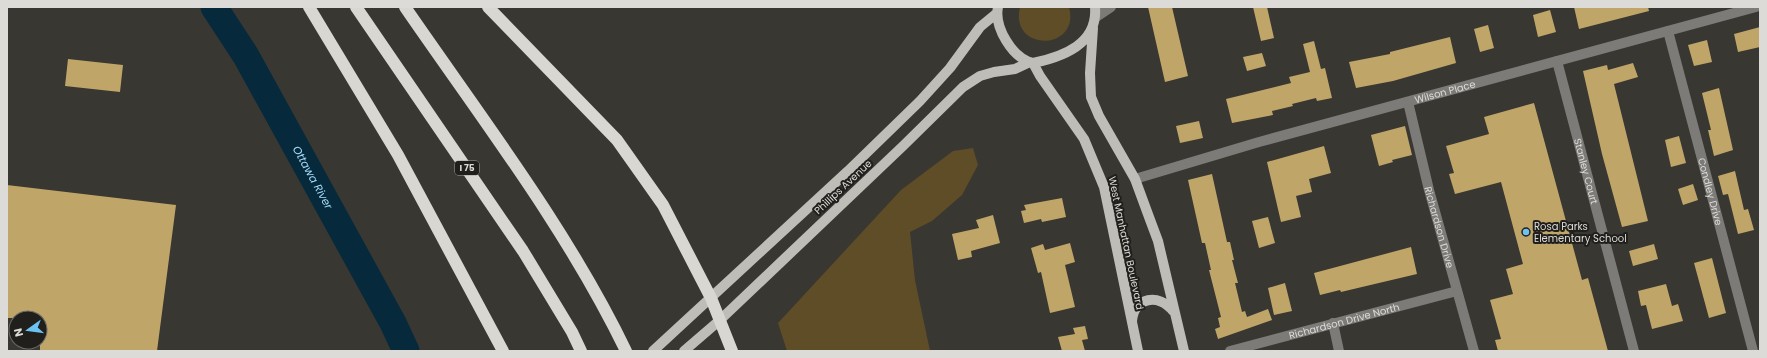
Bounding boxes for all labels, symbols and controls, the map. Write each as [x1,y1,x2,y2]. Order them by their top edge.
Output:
street label: Wilson Place [1413,76,1477,107]
street label: Stanley Court [1570,137,1602,206]
water label: Ottawa River [289,143,337,213]
street label: Phillips Avenue [811,156,875,218]
street label: Condley Drive [1694,156,1727,227]
road number: I 75 [455,161,479,175]
street label: West Manhattan Boulevard [1105,175,1147,311]
street label: Richardson Drive [1421,185,1458,270]
place label: Rosa Parks Elementary School [1534,219,1627,246]
marker: Rosa Parks Elementary School [1521,227,1531,237]
street label: Richardson Drive North [1287,299,1401,343]
north arrow [8,310,48,350]
text: N [10,326,27,338]

